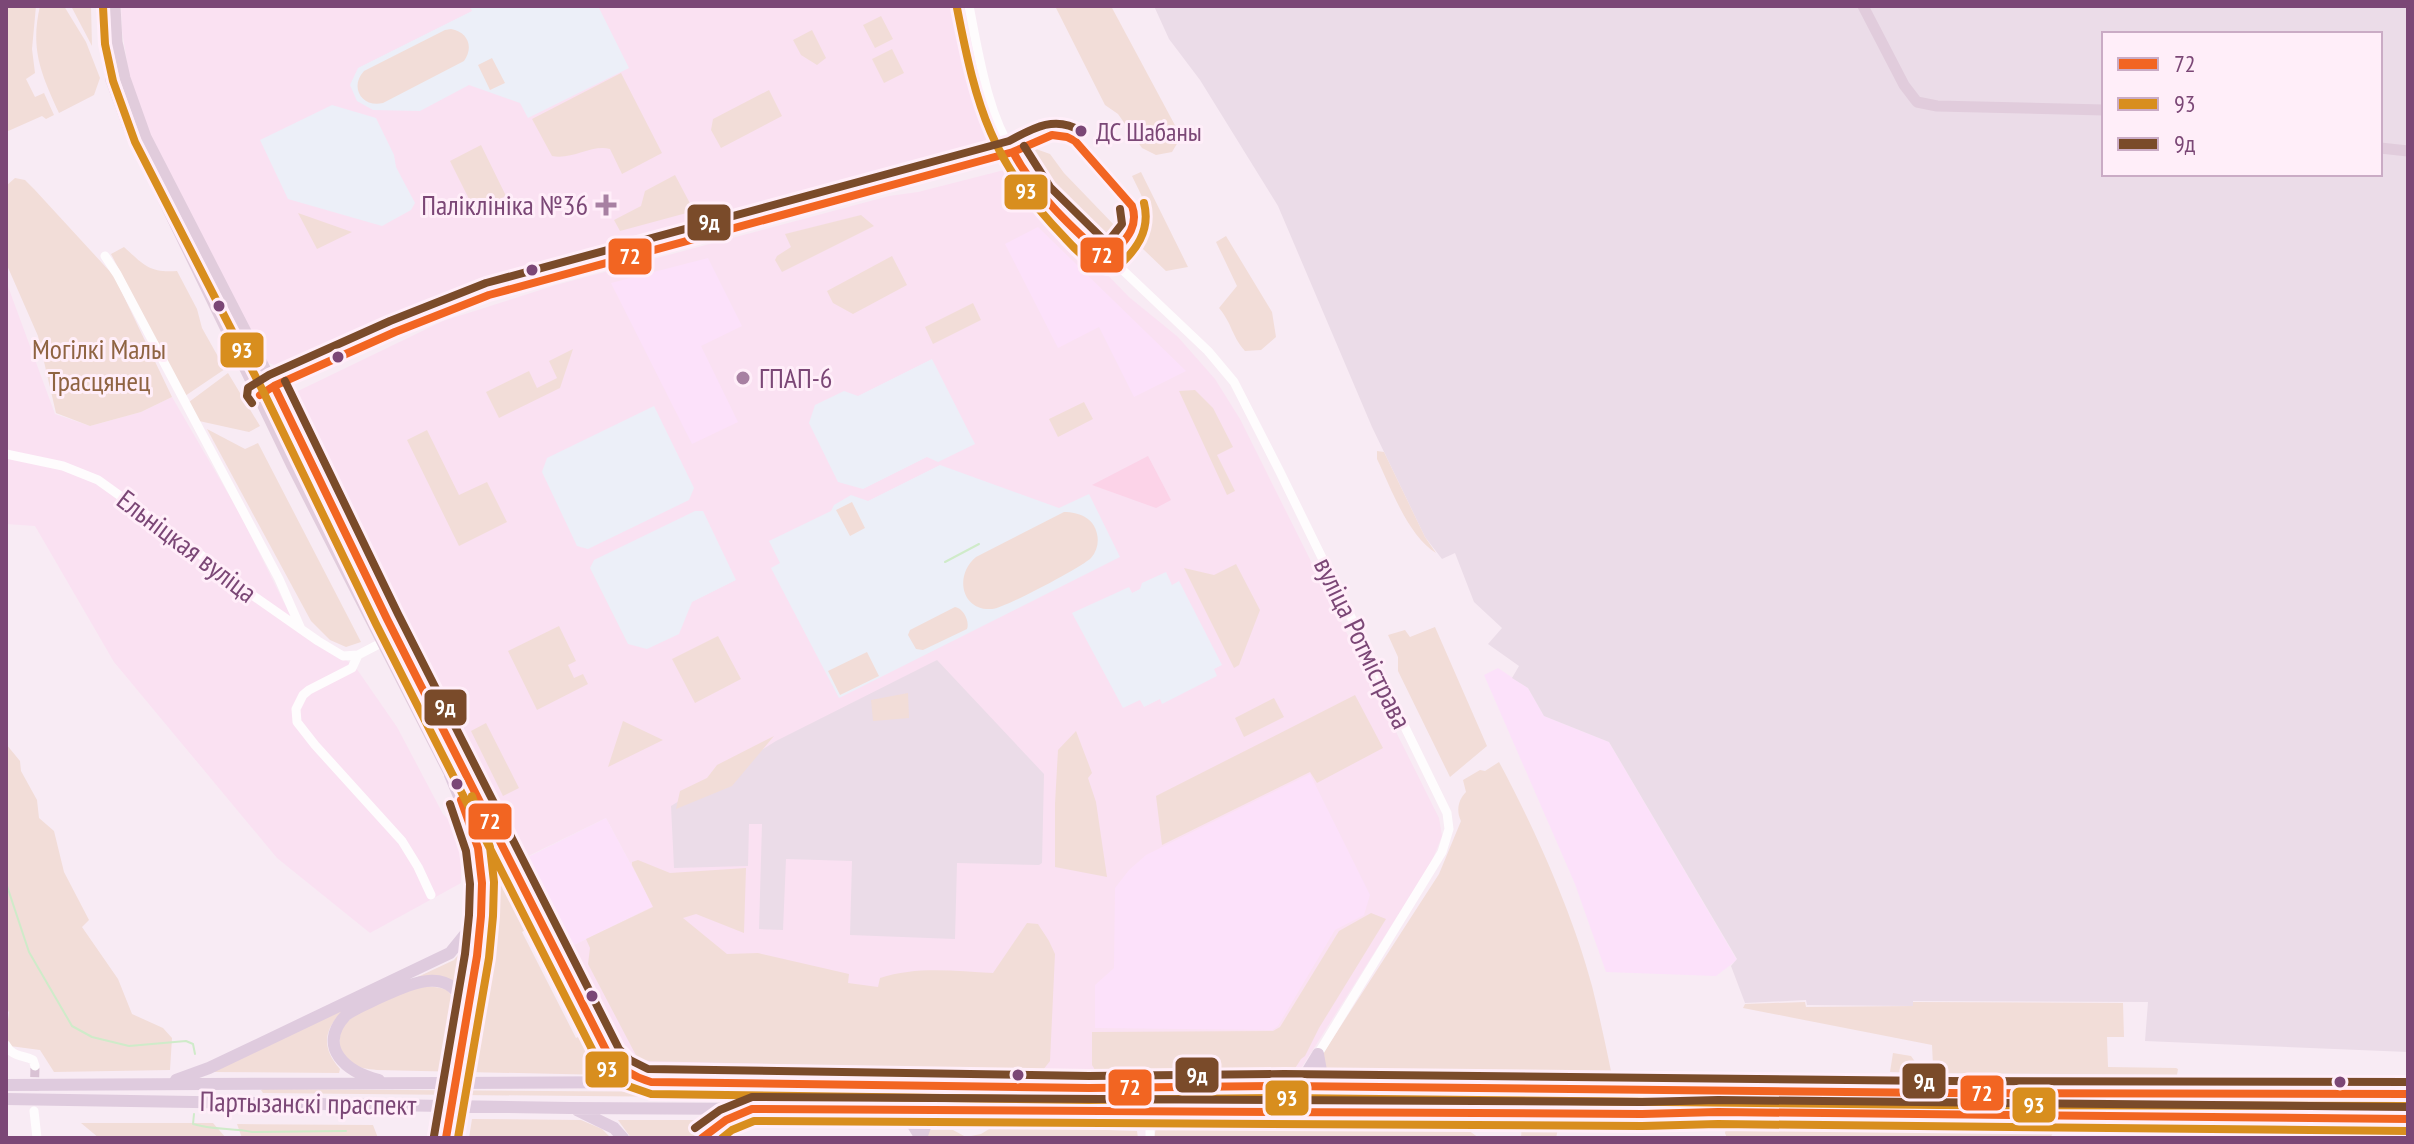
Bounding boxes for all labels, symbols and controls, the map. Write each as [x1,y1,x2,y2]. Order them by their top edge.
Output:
legend [2102,32,2382,176]
text: 72 [2174,48,2196,79]
text: 93 [2174,88,2196,119]
place label: ДС Шабаны [1096,115,1202,148]
marker: ДС Шабаны [1073,123,1089,139]
text: 9д [2174,128,2196,159]
line badge: 93 [1003,173,1049,211]
text: 93 [1015,177,1037,205]
place label: Паліклініка №36 [421,186,588,223]
marker: Паліклініка №36 [595,194,617,216]
line badge: 9д [686,203,732,242]
text: 9д [699,208,720,236]
line badge: 72 [1079,236,1125,274]
line badge: 72 [607,237,653,276]
text: 72 [1091,241,1113,269]
text: 72 [619,242,641,270]
unlabelled marker [524,262,540,278]
unlabelled marker [211,298,227,314]
park label: Могілкі Малы Трасцянец [32,330,166,399]
line badge: 93 [219,331,265,369]
text: 93 [231,336,253,364]
unlabelled marker [330,349,346,365]
place label: ГПАП-6 [759,359,832,396]
marker: ГПАП-6 [734,369,752,387]
street label: Ельніцкая вуліца [110,481,265,610]
street label: вуліца Ротмістрава [1306,551,1421,735]
line badge: 9д [423,688,468,727]
text: 9д [435,693,456,721]
unlabelled marker [449,776,465,792]
line badge: 72 [467,802,513,841]
text: 72 [479,807,501,835]
unlabelled marker [584,988,600,1004]
line badge: 93 [584,1050,630,1089]
text: 93 [596,1055,618,1083]
line badge: 9д [1174,1056,1220,1094]
text: 9д [1187,1061,1208,1089]
line badge: 9д [1901,1062,1947,1100]
unlabelled marker [1010,1067,1026,1083]
text: 9д [1914,1067,1935,1095]
line badge: 72 [1107,1068,1153,1107]
text: 72 [1119,1073,1141,1101]
line badge: 72 [1959,1074,2005,1112]
unlabelled marker [2332,1074,2348,1090]
line badge: 93 [1264,1079,1310,1117]
text: 72 [1971,1079,1993,1107]
street label: Партызанскі праспект [199,1082,417,1123]
text: 93 [1276,1084,1298,1112]
line badge: 93 [2011,1086,2057,1124]
text: 93 [2023,1091,2045,1119]

